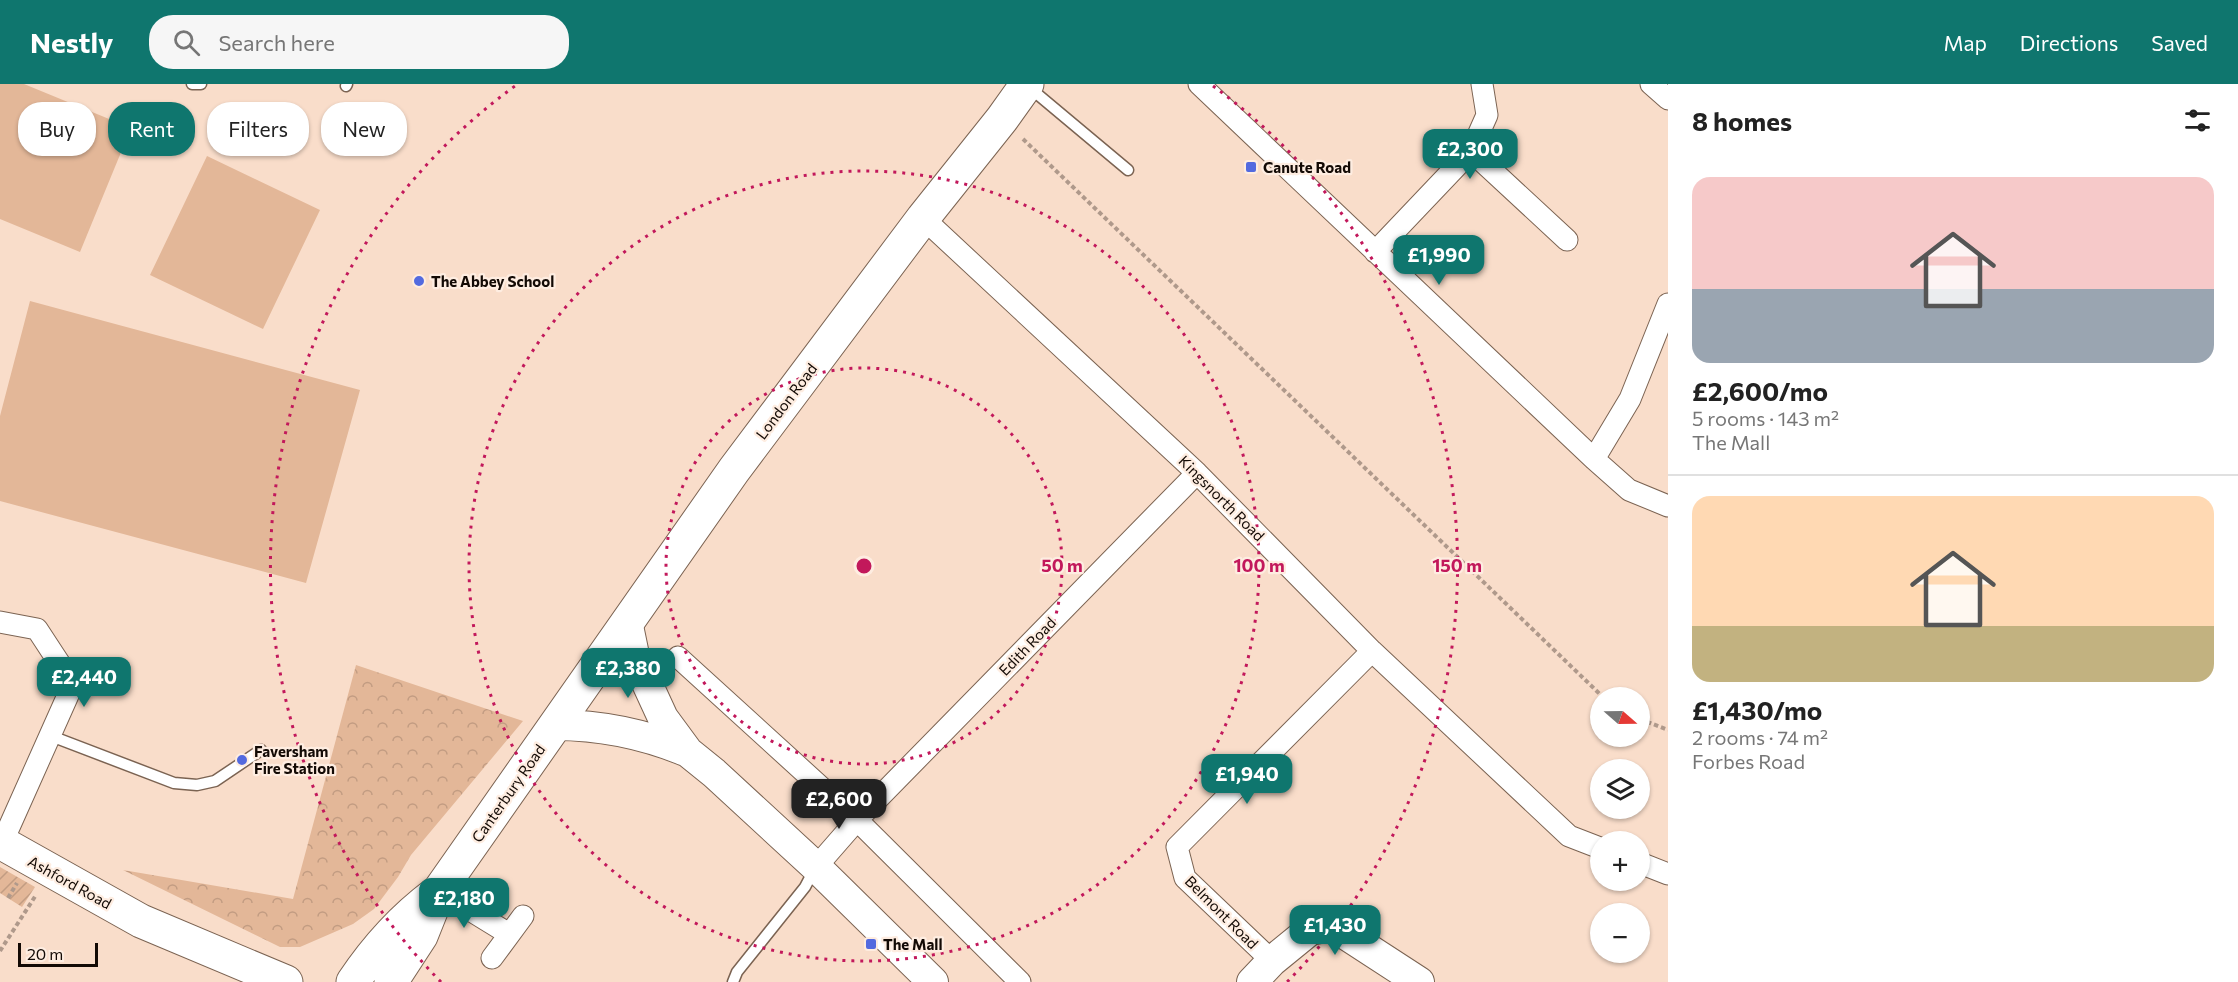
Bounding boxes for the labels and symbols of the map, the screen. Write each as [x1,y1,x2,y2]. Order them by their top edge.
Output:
pin: £2,300 [1421,129,1519,180]
place label: Canute Road [1263,158,1351,176]
marker: Canute Road [1244,160,1258,174]
pin: £1,990 [1390,235,1488,286]
place label: The Abbey School [431,272,554,290]
marker: The Abbey School [412,274,426,288]
street label: London Road [752,360,820,442]
street label: Kingsnorth Road [1175,451,1269,545]
text: 50 m [1041,554,1083,576]
text: 100 m [1233,554,1285,576]
text: 150 m [1432,554,1482,576]
centre of rings [854,556,874,576]
street label: Edith Road [995,613,1059,679]
pin: £2,380 [579,648,677,699]
pin: £2,440 [35,657,133,708]
north arrow [1590,687,1650,747]
street label: Canterbury Road [467,740,549,846]
place label: Faversham Fire Station [254,742,335,777]
marker: Faversham Fire Station [235,753,249,767]
pin: £1,940 [1198,754,1296,805]
pin: £2,600 [790,779,888,830]
street label: Ashford Road [25,852,115,912]
street label: Belmont Road [1182,872,1262,952]
pin: £2,180 [415,878,513,929]
pin: £1,430 [1286,905,1384,956]
place label: The Mall [883,935,943,953]
marker: The Mall [864,937,878,951]
scale bar [18,940,98,968]

